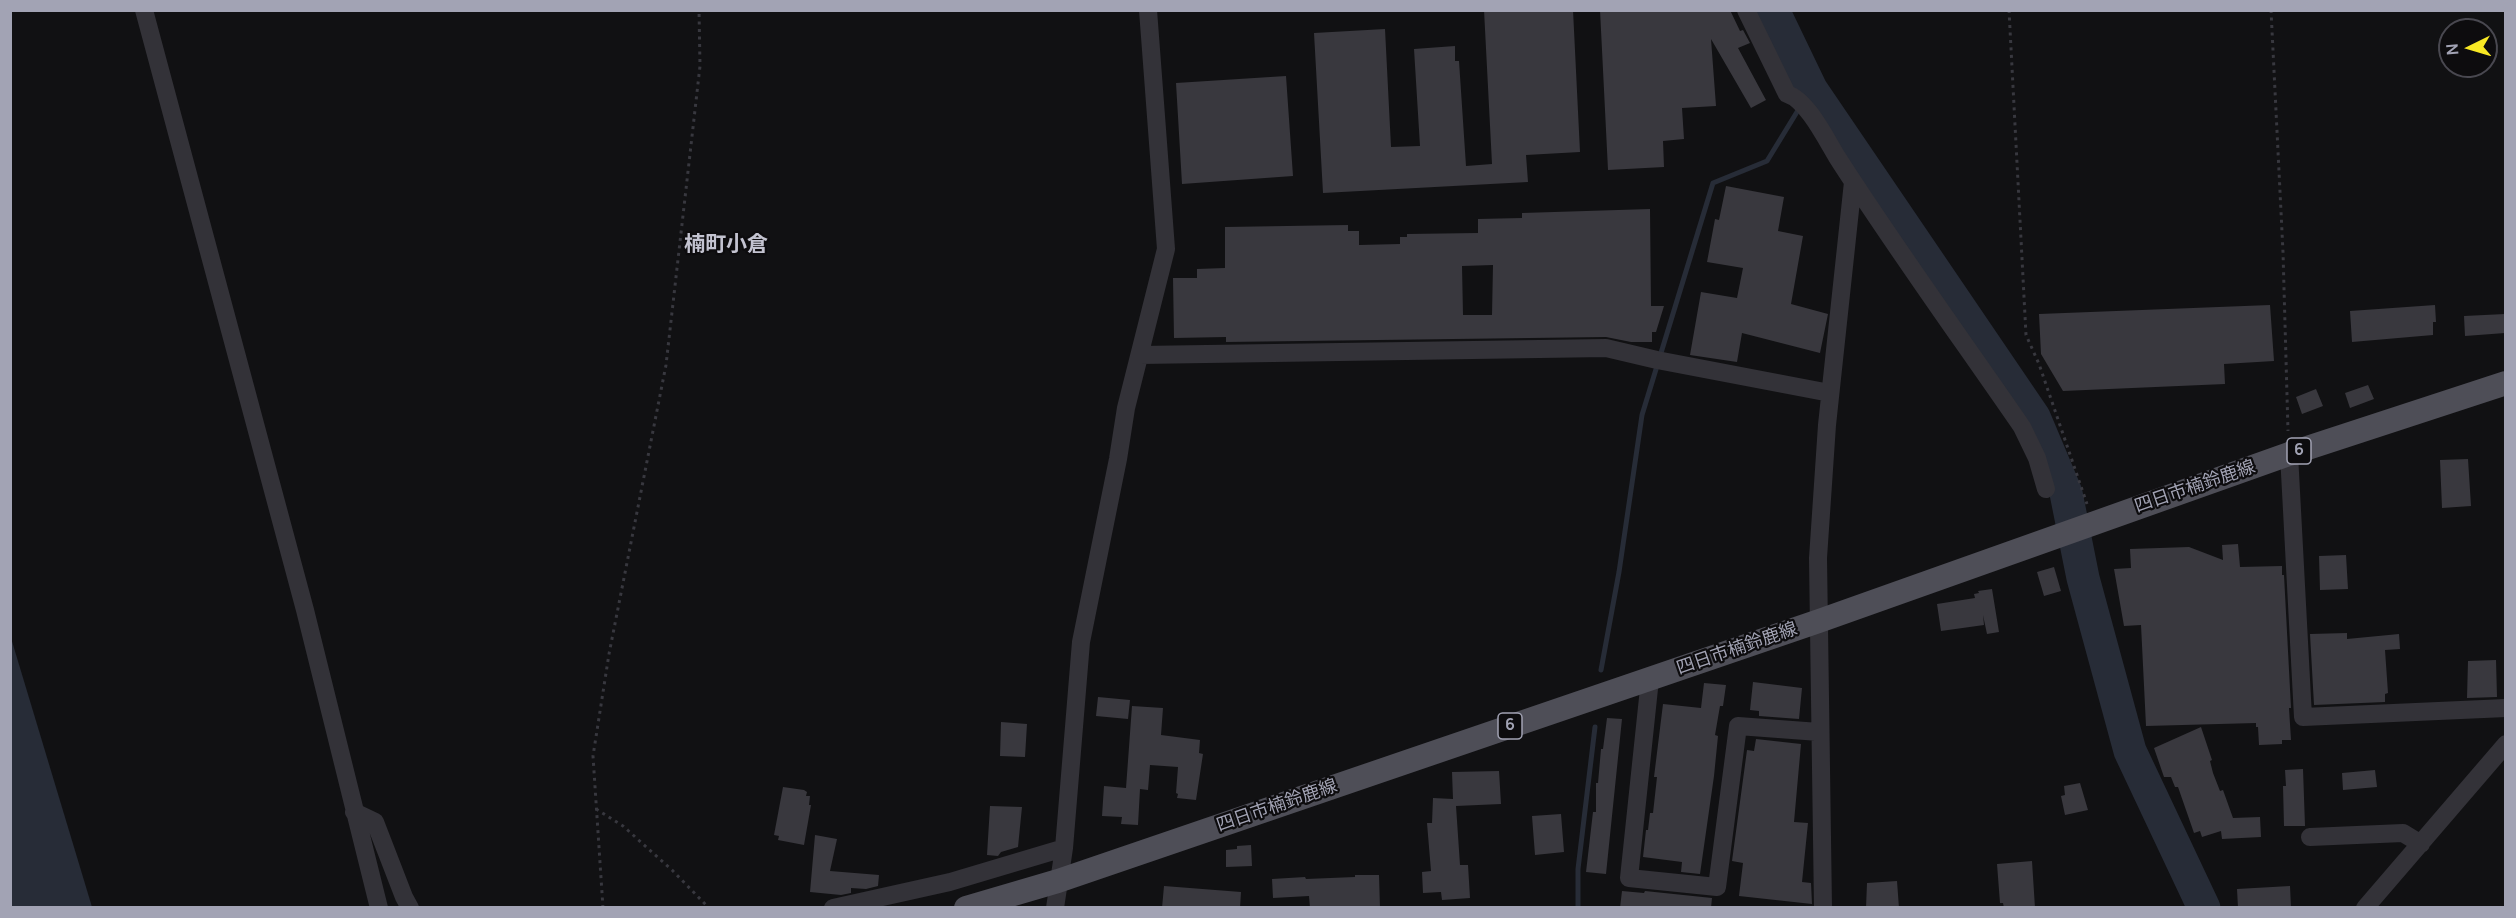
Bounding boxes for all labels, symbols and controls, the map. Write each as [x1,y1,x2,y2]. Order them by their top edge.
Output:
north arrow [2438,18,2498,78]
text: N [2441,43,2464,56]
district label: 楠町小倉 [684,232,768,258]
road number: 6 [2287,438,2311,464]
street label: 四日市楠鈴鹿線 [2132,456,2258,518]
street label: 四日市楠鈴鹿線 [1674,618,1800,680]
road number: 6 [1498,713,1522,739]
street label: 四日市楠鈴鹿線 [1214,775,1340,837]

